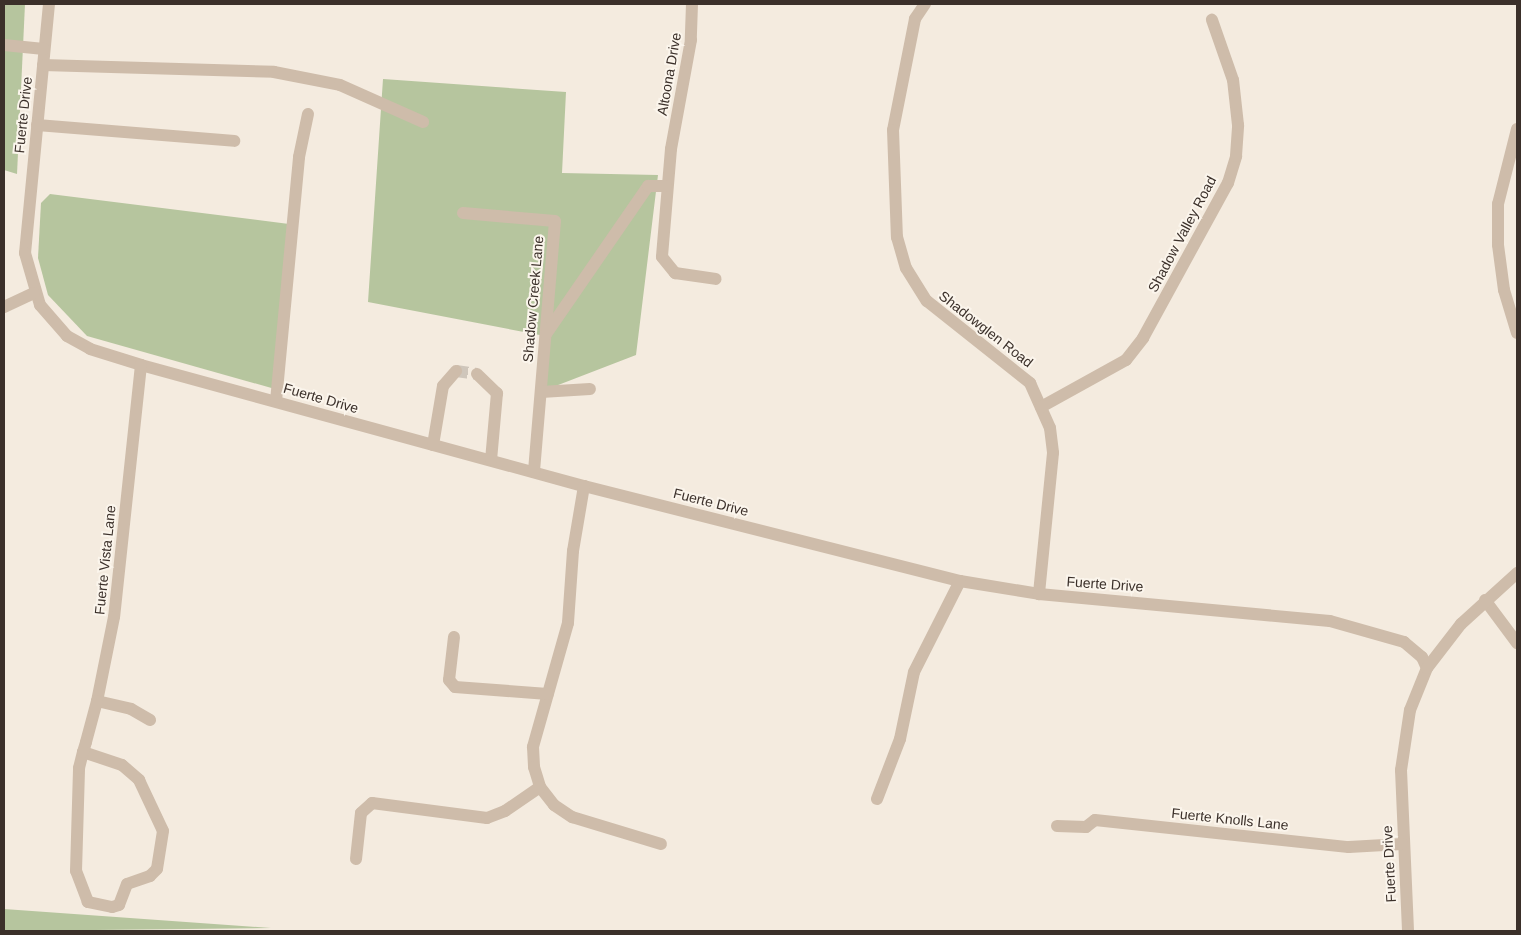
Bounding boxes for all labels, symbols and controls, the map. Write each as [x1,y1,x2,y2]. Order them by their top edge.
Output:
street label: Altoona Drive [653,31,685,117]
street label: Fuerte Drive [11,76,35,154]
street label: Shadow Valley Road [1144,173,1220,295]
street label: Shadow Creek Lane [519,235,547,363]
street label: Shadowglen Road [936,287,1036,371]
street label: Fuerte Drive [282,379,360,417]
street label: Fuerte Drive [672,485,750,519]
street label: Fuerte Vista Lane [91,504,119,616]
street label: Fuerte Drive [1066,573,1144,595]
street label: Fuerte Knolls Lane [1171,805,1289,833]
street label: Fuerte Drive [1379,825,1399,903]

